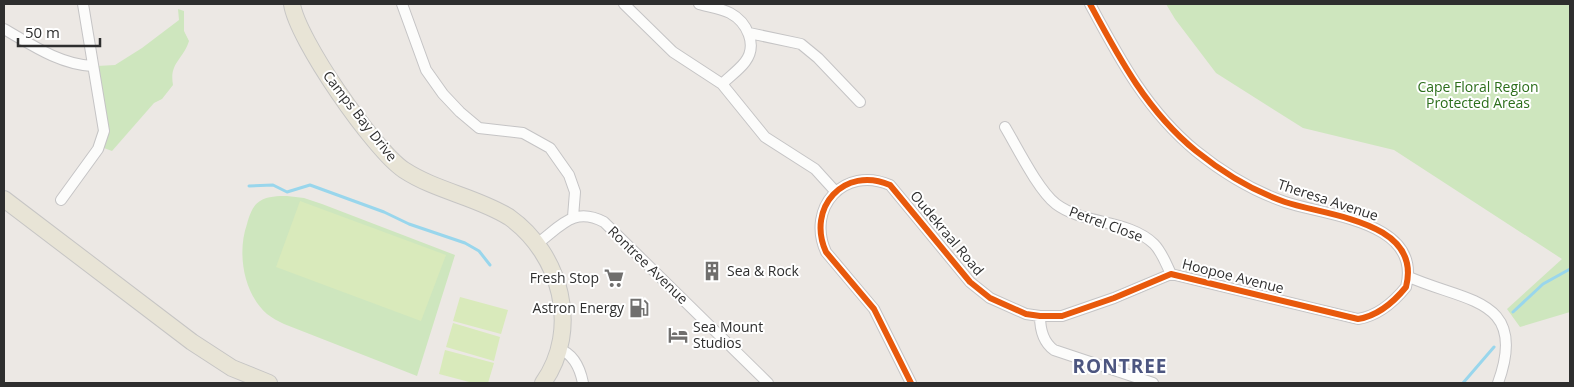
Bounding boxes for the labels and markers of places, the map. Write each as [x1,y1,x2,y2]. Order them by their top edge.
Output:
building icon: Sea & Rock [701,260,723,282]
place label: Sea & Rock [727,261,800,280]
supermarket icon: Fresh Stop [603,267,625,289]
place label: Fresh Stop [530,268,599,287]
fuel station icon: Astron Energy [628,297,650,319]
place label: Astron Energy [533,298,625,317]
place label: Sea Mount Studios [693,317,763,352]
hotel icon: Sea Mount Studios [667,324,689,346]

